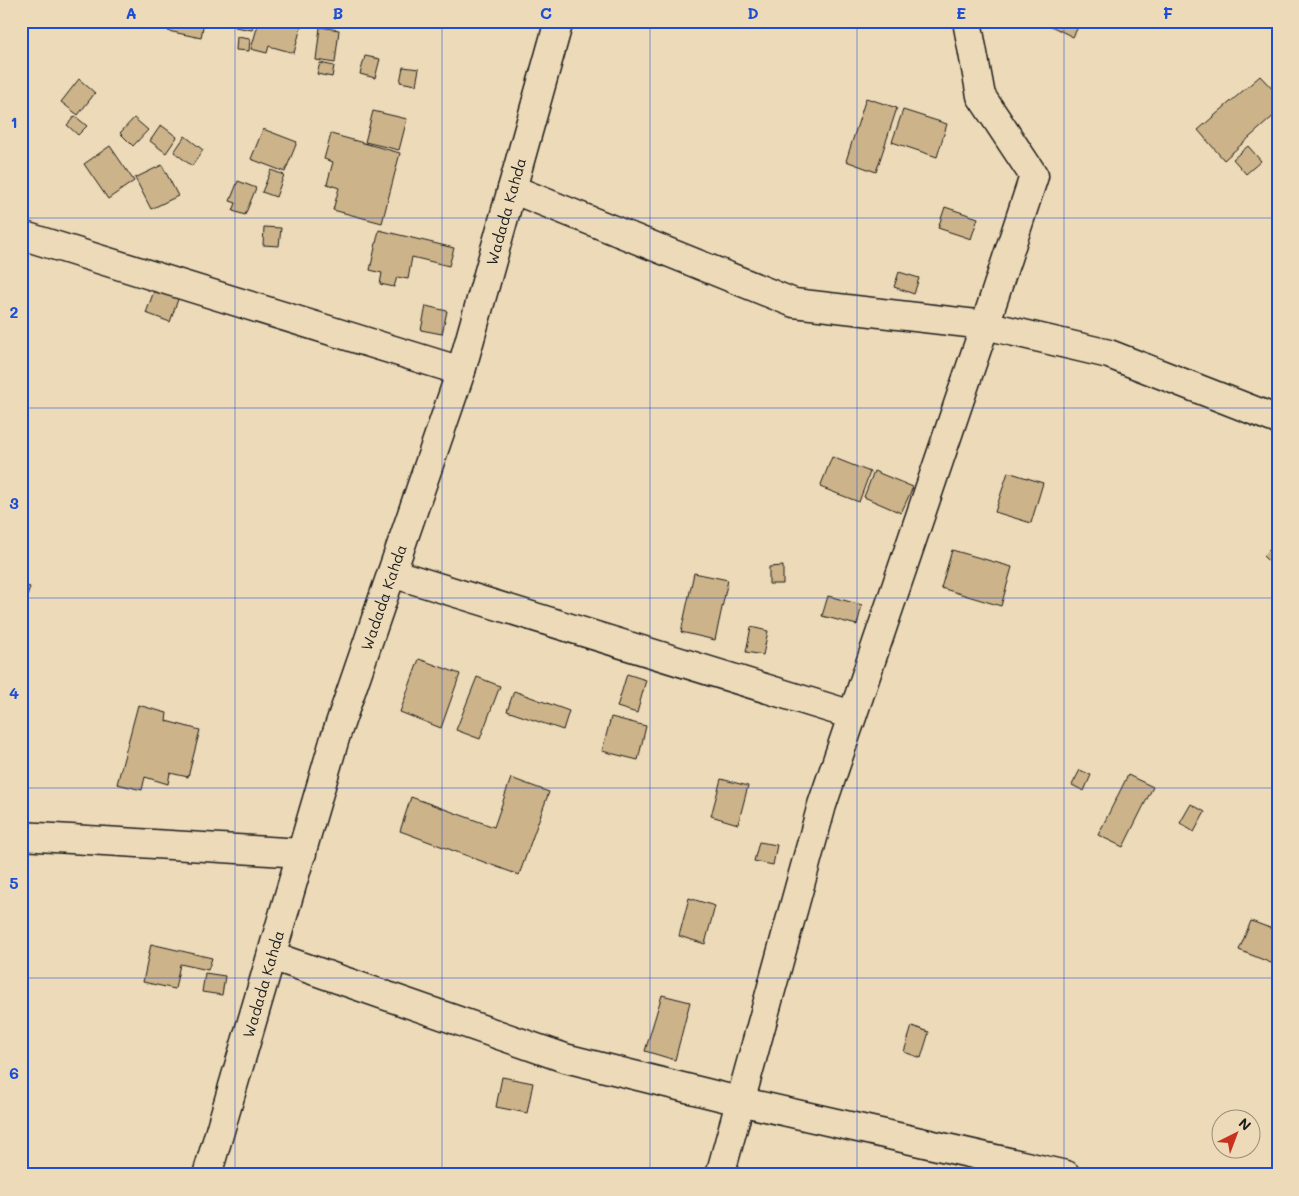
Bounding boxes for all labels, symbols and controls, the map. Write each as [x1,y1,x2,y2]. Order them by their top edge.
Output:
text: A [125,2,137,23]
text: B [333,2,343,23]
text: C [540,2,552,23]
text: D [747,2,759,23]
text: E [956,2,966,23]
text: F [1163,2,1173,23]
text: 1 [10,111,18,132]
street label: Wadada Kahda [481,155,530,268]
text: 2 [10,301,19,322]
text: 3 [9,492,19,513]
street label: Wadada Kahda [356,542,411,653]
text: 4 [9,682,19,703]
text: 5 [9,872,19,893]
street label: Wadada Kahda [238,928,288,1040]
text: 6 [9,1062,19,1083]
north arrow [1212,1108,1262,1158]
text: N [1235,1113,1255,1135]

